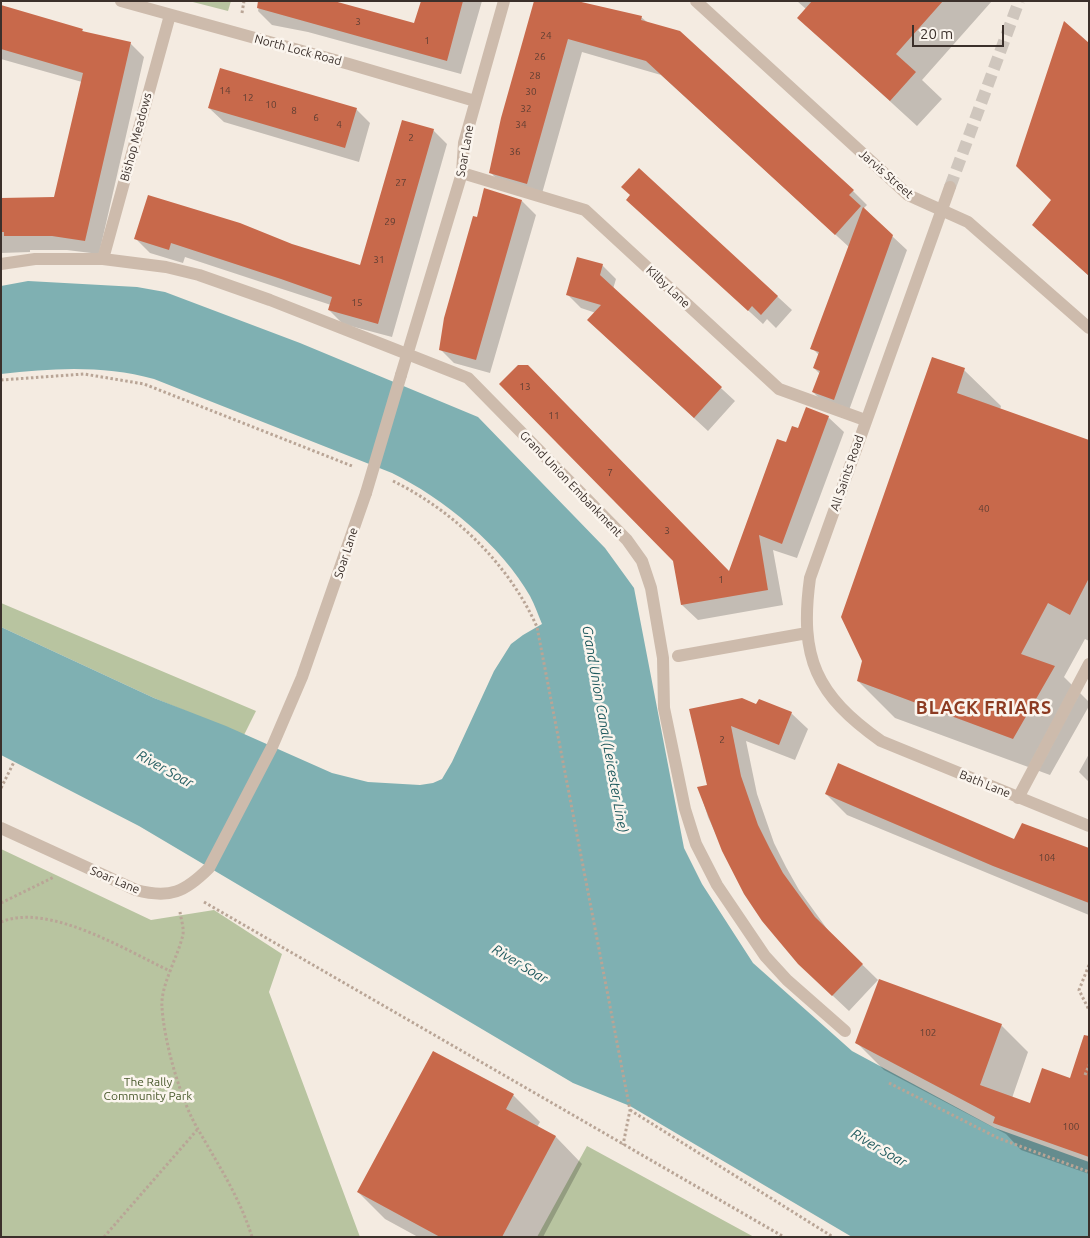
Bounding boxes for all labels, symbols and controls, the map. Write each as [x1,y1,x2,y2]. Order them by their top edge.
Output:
scale bar [915,15,1008,47]
house number: 3 [355,16,361,28]
text: 20 m [920,25,953,42]
house number: 24 [540,30,552,42]
street label: North Lock Road [253,31,343,69]
house number: 1 [424,35,430,47]
house number: 26 [534,51,546,63]
house number: 28 [529,70,541,82]
house number: 14 [219,85,231,97]
house number: 30 [525,86,537,98]
street label: Bishop Meadows [117,91,155,183]
house number: 12 [242,92,254,104]
house number: 10 [265,99,277,111]
house number: 32 [520,103,532,115]
house number: 8 [291,105,297,117]
house number: 6 [313,112,319,124]
house number: 4 [336,119,342,131]
house number: 34 [515,119,527,131]
street label: Soar Lane [453,124,477,178]
house number: 2 [408,132,414,144]
house number: 36 [509,146,521,158]
street label: Jarvis Street [856,147,916,201]
house number: 27 [395,177,407,189]
house number: 29 [384,216,396,228]
house number: 31 [373,254,385,266]
street label: Kilby Lane [643,263,693,311]
house number: 15 [351,297,363,309]
house number: 13 [519,381,531,393]
house number: 11 [548,410,560,422]
street label: Grand Union Embankment [517,428,625,540]
street label: All Saints Road [827,433,867,513]
house number: 7 [607,467,613,479]
house number: 40 [978,503,990,515]
house number: 3 [664,525,670,537]
street label: Soar Lane [331,526,361,580]
house number: 1 [718,574,724,586]
water label: Grand Union Canal (Leicester Line) [578,624,632,834]
district label: BLACK FRIARS [914,697,1054,719]
house number: 2 [719,734,725,746]
water label: River Soar [134,747,196,791]
street label: Bath Lane [957,767,1013,801]
house number: 104 [1039,852,1055,864]
street label: Soar Lane [88,863,142,897]
water label: River Soar [489,941,551,987]
house number: 102 [920,1027,936,1039]
park label: The Rally Community Park [104,1075,192,1103]
house number: 100 [1063,1121,1079,1133]
water label: River Soar [848,1125,910,1171]

